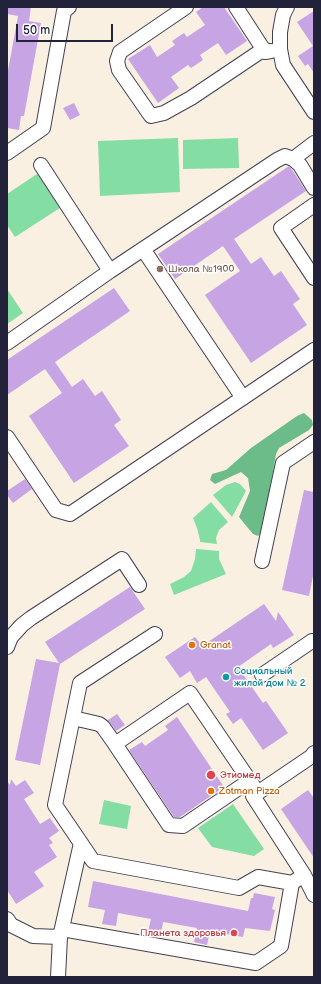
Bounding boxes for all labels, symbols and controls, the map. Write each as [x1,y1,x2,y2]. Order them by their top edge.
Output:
scale bar [18,16,115,42]
text: 50 m [23,23,50,38]
place label: Школа №1900 [168,263,234,275]
marker: Школа №1900 [155,264,165,274]
place label: Granat [200,639,231,651]
marker: Granat [187,640,197,650]
place label: Социальный жилой дом № 2 [234,665,306,688]
marker: Социальный жилой дом № 2 [221,672,231,682]
marker: Этиомед [205,769,217,781]
place label: Этиомед [220,769,260,781]
place label: Zotman Pizza [219,785,280,797]
marker: Zotman Pizza [206,786,216,796]
place label: Планета здоровья [140,927,226,939]
marker: Планета здоровья [229,928,239,938]

